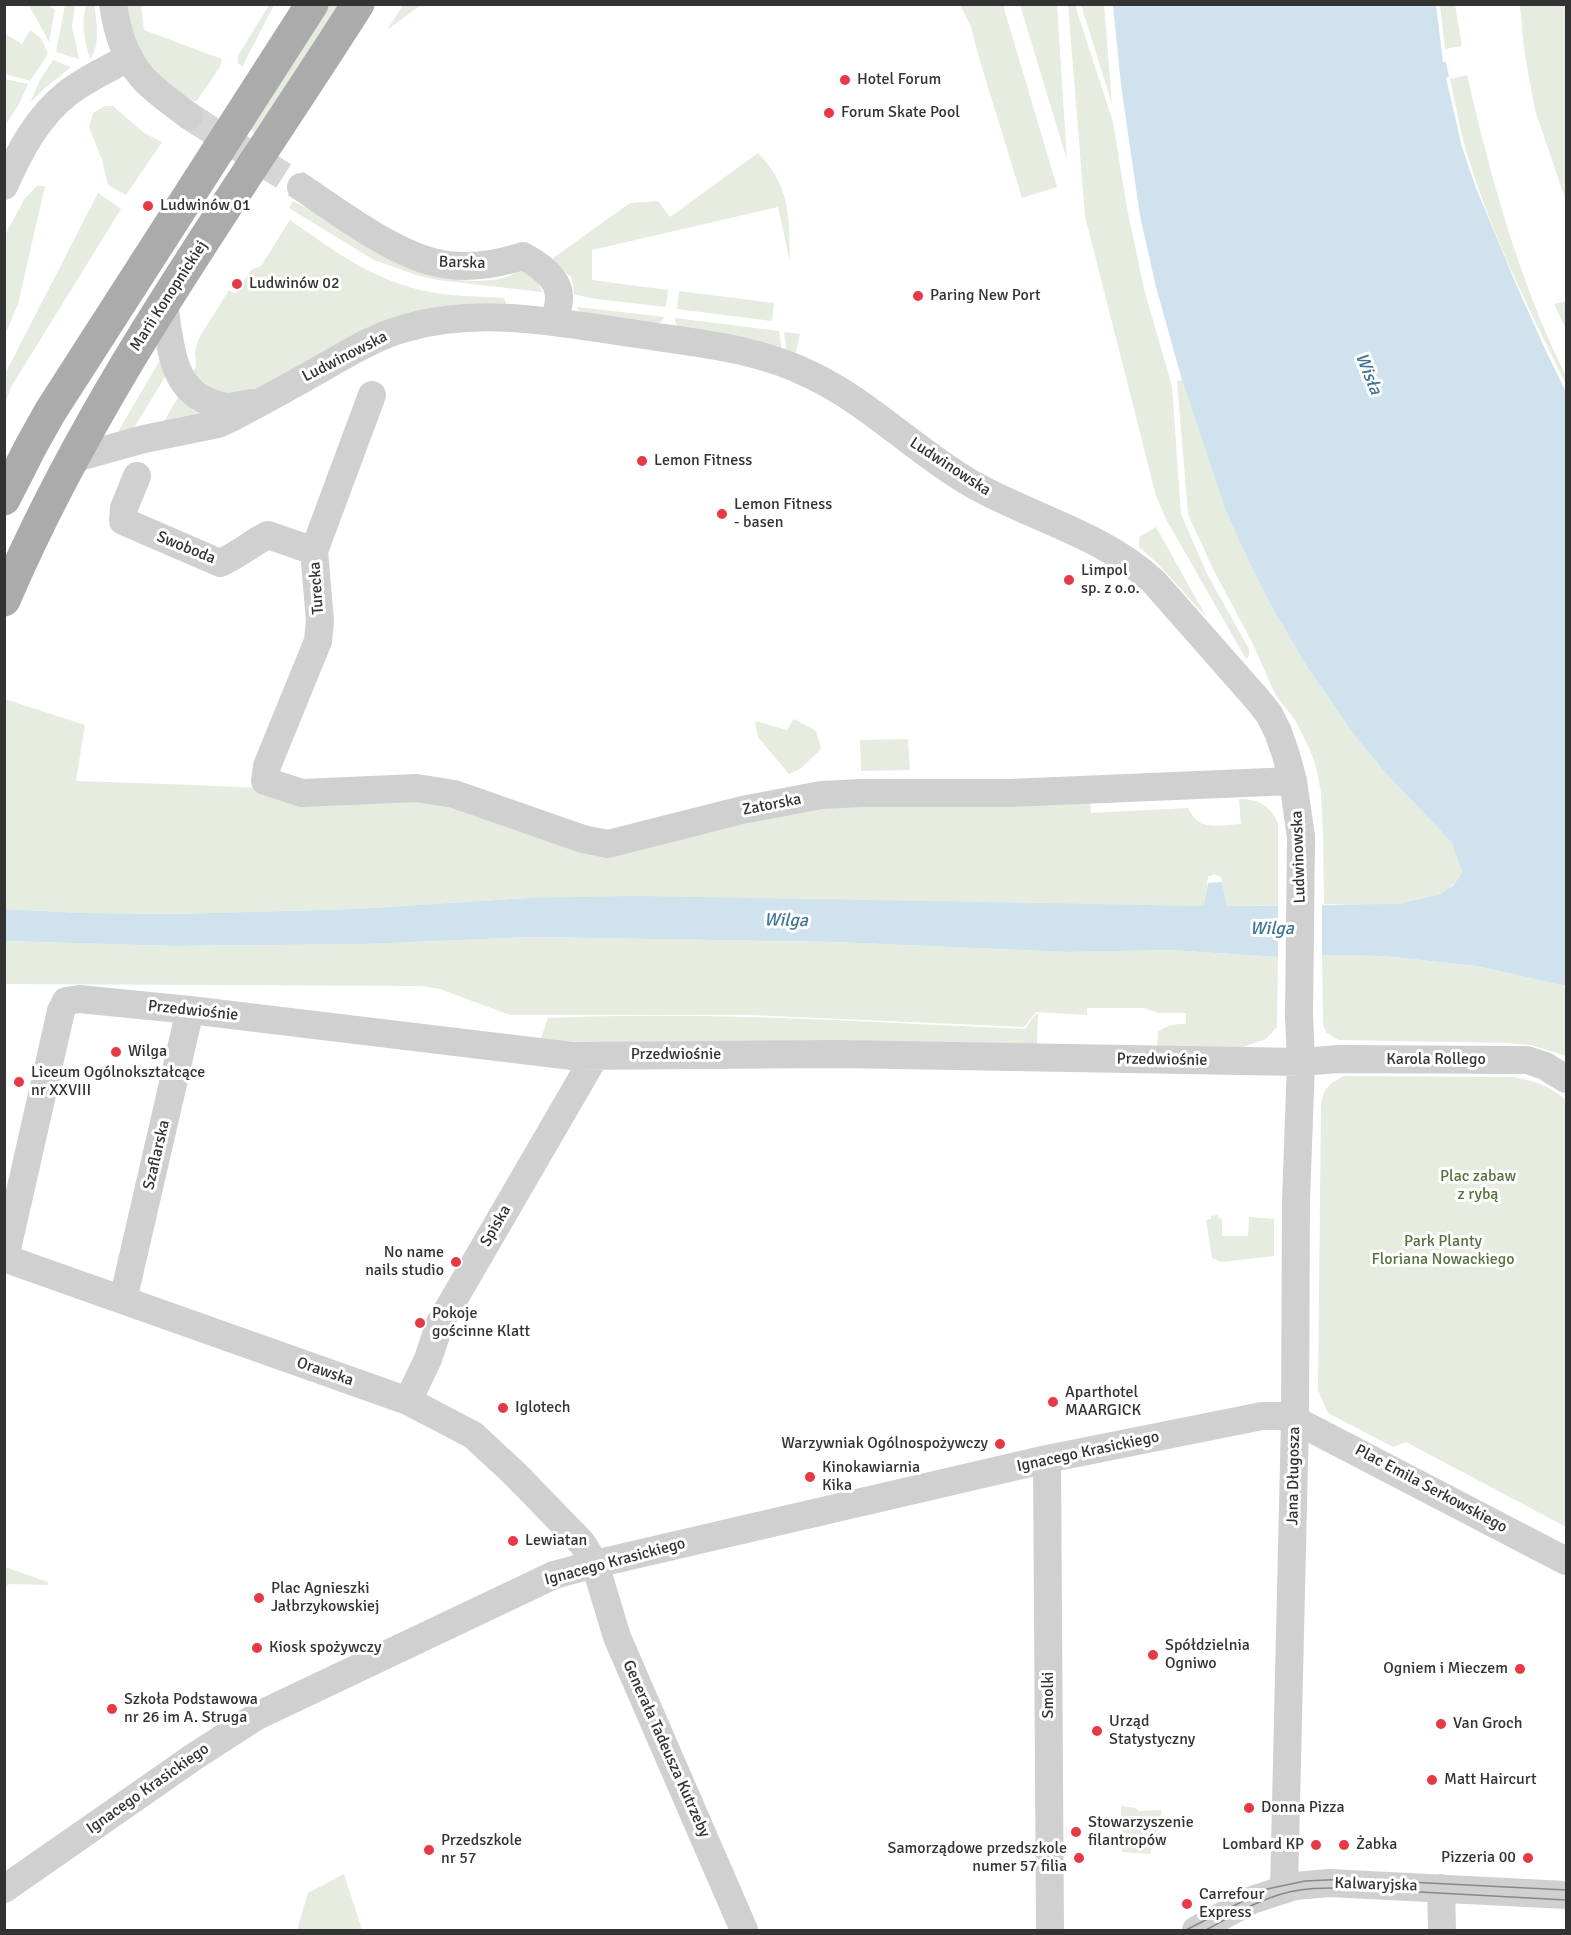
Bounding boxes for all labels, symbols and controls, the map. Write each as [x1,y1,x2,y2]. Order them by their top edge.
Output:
place label: Hotel Forum [857,70,941,90]
marker: Hotel Forum [838,73,852,87]
place label: Forum Skate Pool [841,103,960,123]
marker: Forum Skate Pool [822,106,836,120]
place label: Ludwinów 01 [160,196,251,216]
marker: Ludwinów 01 [141,199,155,213]
street label: Marii Konopnickiej [126,237,212,355]
street label: Barska [438,253,486,273]
place label: Ludwinów 02 [249,274,340,294]
marker: Ludwinów 02 [230,277,244,291]
place label: Paring New Port [930,286,1041,306]
marker: Paring New Port [911,289,925,303]
street label: Ludwinowska [299,327,391,387]
water label: Wisła [1350,350,1386,398]
street label: Ludwinowska [906,434,994,500]
place label: Lemon Fitness [654,451,752,471]
marker: Lemon Fitness [635,454,649,468]
place label: Lemon Fitness - basen [734,495,832,533]
marker: Lemon Fitness - basen [715,507,729,521]
street label: Swoboda [154,528,218,568]
street label: Turecka [306,561,328,615]
place label: Limpol sp. z o.o. [1081,561,1140,599]
marker: Limpol sp. z o.o. [1062,573,1076,587]
street label: Zatorska [741,790,803,820]
street label: Ludwinowska [1288,810,1310,904]
water label: Wilga [764,910,808,932]
water label: Wilga [1250,918,1294,940]
street label: Przedwiośnie [147,997,239,1025]
place label: Wilga [128,1042,167,1062]
marker: Wilga [109,1045,123,1059]
street label: Przedwiośnie [631,1045,721,1065]
street label: Przedwiośnie [1116,1050,1208,1070]
street label: Karola Rollego [1386,1050,1486,1070]
place label: Liceum Ogólnokształcące nr XXVIII [31,1063,205,1101]
marker: Liceum Ogólnokształcące nr XXVIII [12,1075,26,1089]
street label: Szaflarska [140,1118,174,1192]
park label: Plac zabaw z rybą [1440,1167,1516,1205]
street label: Spiska [476,1202,516,1250]
park label: Park Planty Floriana Nowackiego [1371,1232,1515,1270]
place label: No name nails studio [365,1243,444,1281]
marker: No name nails studio [449,1255,463,1269]
place label: Pokoje gościnne Klatt [432,1304,530,1342]
marker: Pokoje gościnne Klatt [413,1316,427,1330]
street label: Orawska [294,1353,356,1391]
place label: Aparthotel MAARGICK [1065,1383,1141,1421]
marker: Aparthotel MAARGICK [1046,1395,1060,1409]
place label: Iglotech [515,1398,571,1418]
marker: Iglotech [496,1401,510,1415]
street label: Jana Długosza [1284,1426,1304,1526]
street label: Ignacego Krasickiego [1015,1428,1161,1476]
place label: Warzywniak Ogólnospożywczy [781,1434,988,1454]
marker: Warzywniak Ogólnospożywczy [993,1437,1007,1451]
street label: Plac Emila Serkowskiego [1352,1441,1510,1537]
place label: Kinokawiarnia Kika [822,1458,920,1496]
marker: Kinokawiarnia Kika [803,1470,817,1484]
place label: Lewiatan [525,1531,587,1551]
marker: Lewiatan [506,1534,520,1548]
street label: Ignacego Krasickiego [542,1534,688,1590]
place label: Plac Agnieszki Jałbrzykowskiej [271,1579,379,1617]
marker: Plac Agnieszki Jałbrzykowskiej [252,1591,266,1605]
place label: Spółdzielnia Ogniwo [1165,1636,1250,1674]
place label: Kiosk spożywczy [269,1638,381,1658]
marker: Kiosk spożywczy [250,1641,264,1655]
marker: Spółdzielnia Ogniwo [1146,1648,1160,1662]
street label: Generała Tadeusza Kutrzeby [618,1657,714,1841]
place label: Ogniem i Mieczem [1383,1659,1508,1679]
marker: Ogniem i Mieczem [1513,1662,1527,1676]
street label: Smolki [1039,1672,1059,1718]
place label: Szkoła Podstawowa nr 26 im A. Struga [124,1690,258,1728]
marker: Szkoła Podstawowa nr 26 im A. Struga [105,1702,119,1716]
place label: Urząd Statystyczny [1109,1712,1195,1750]
place label: Van Groch [1453,1714,1522,1734]
marker: Van Groch [1434,1717,1448,1731]
marker: Urząd Statystyczny [1090,1724,1104,1738]
street label: Ignacego Krasickiego [83,1740,213,1838]
place label: Matt Haircurt [1444,1770,1537,1790]
marker: Matt Haircurt [1425,1773,1439,1787]
place label: Donna Pizza [1261,1798,1345,1818]
marker: Donna Pizza [1242,1801,1256,1815]
place label: Stowarzyszenie filantropów [1088,1813,1194,1851]
marker: Stowarzyszenie filantropów [1069,1825,1083,1839]
place label: Przedszkole nr 57 [441,1831,522,1869]
place label: Lombard KP [1222,1835,1304,1855]
place label: Żabka [1356,1835,1397,1855]
marker: Lombard KP [1309,1838,1323,1852]
marker: Żabka [1337,1838,1351,1852]
place label: Samorządowe przedszkole numer 57 filia [888,1839,1067,1877]
marker: Przedszkole nr 57 [422,1843,436,1857]
place label: Pizzeria 00 [1441,1848,1516,1868]
marker: Samorządowe przedszkole numer 57 filia [1072,1851,1086,1865]
marker: Pizzeria 00 [1521,1851,1535,1865]
street label: Kalwaryjska [1334,1874,1418,1896]
place label: Carrefour Express [1199,1885,1264,1923]
marker: Carrefour Express [1180,1897,1194,1911]

